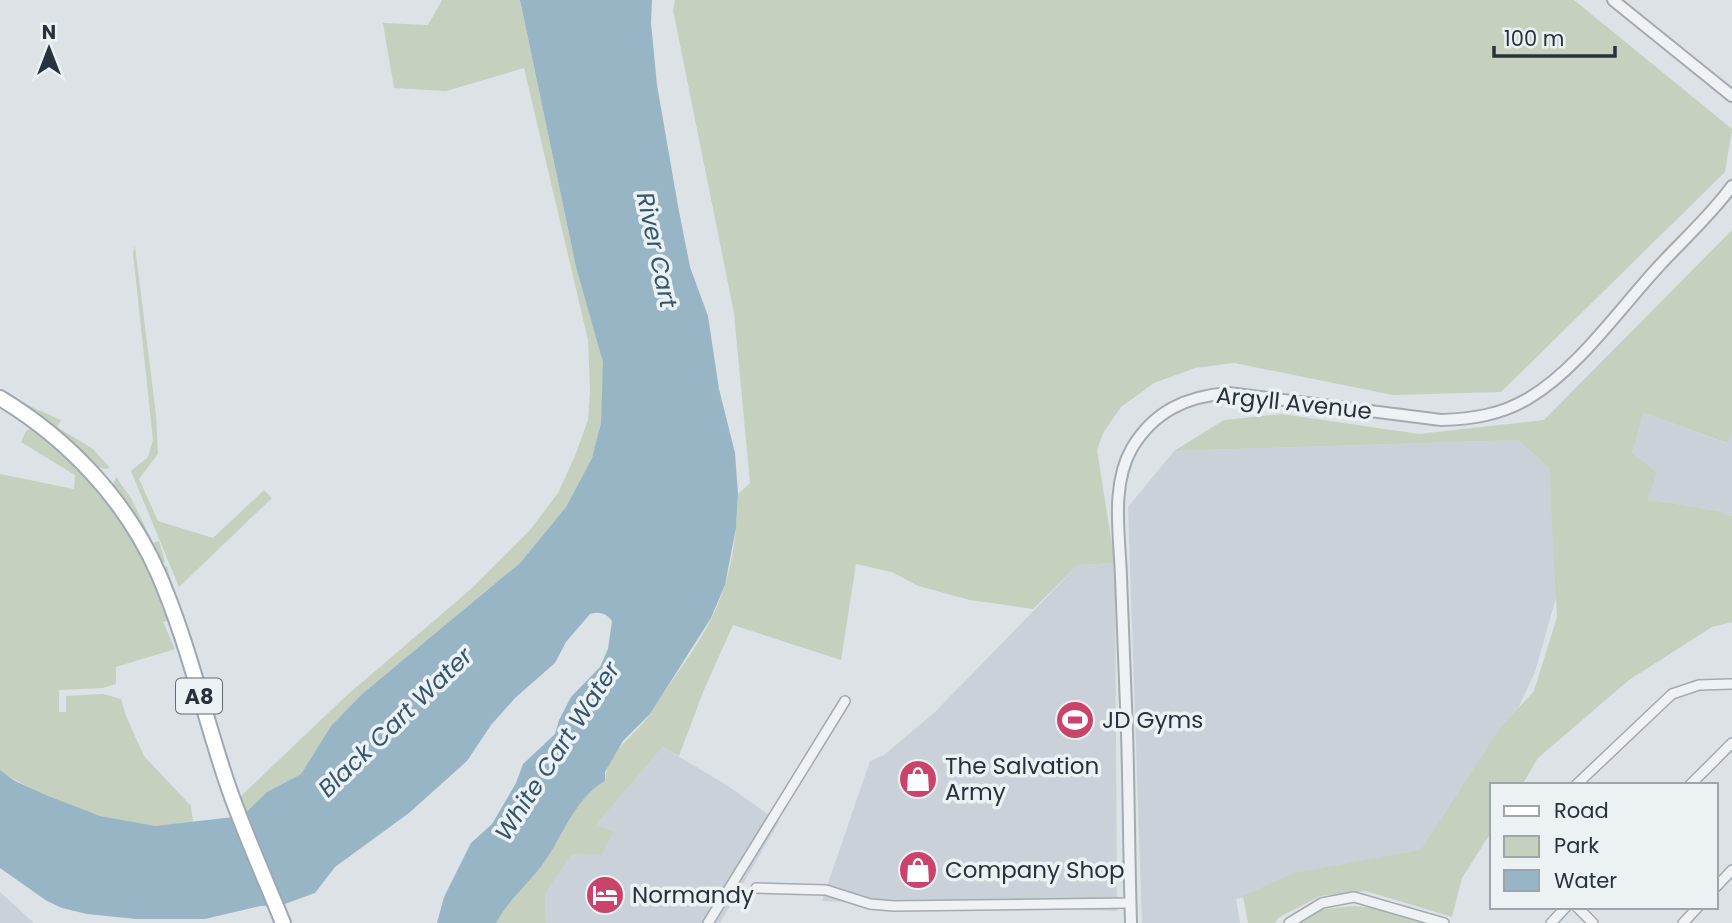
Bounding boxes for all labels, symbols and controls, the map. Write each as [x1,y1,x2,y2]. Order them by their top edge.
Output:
north arrow [14,14,84,84]
scale bar [1494,14,1615,58]
text: N [42,19,56,46]
text: 100 m [1504,24,1564,53]
water label: River Cart [629,189,686,312]
street label: Argyll Avenue [1215,379,1373,427]
water label: Black Cart Water [311,639,480,804]
water label: White Cart Water [487,654,628,847]
road number: A8 [176,678,222,714]
sports icon: JD Gyms [1054,699,1096,741]
place label: JD Gyms [1102,704,1203,736]
place label: The Salvation Army [945,750,1099,808]
shop icon: The Salvation Army [897,758,939,800]
legend [1490,783,1718,909]
text: Road [1554,796,1609,825]
text: Park [1554,831,1599,860]
shop icon: Company Shop [897,849,939,891]
place label: Company Shop [945,854,1125,886]
text: Water [1554,866,1617,895]
hotel icon: Normandy [584,874,626,916]
place label: Normandy [632,879,754,911]

